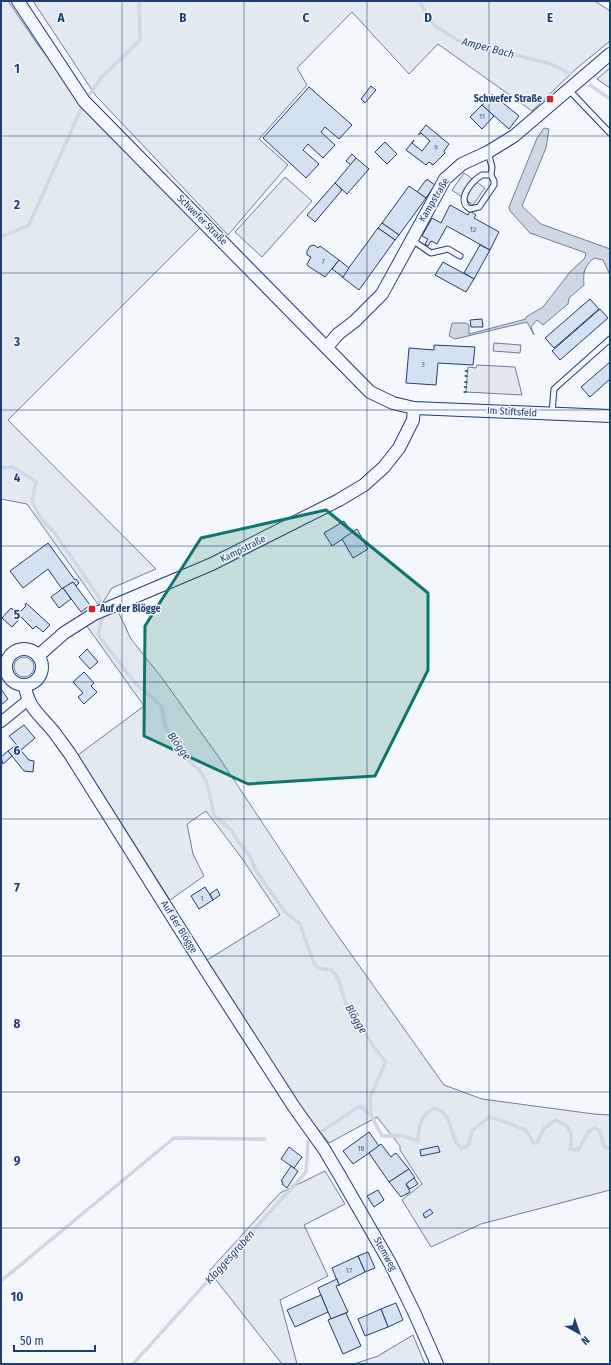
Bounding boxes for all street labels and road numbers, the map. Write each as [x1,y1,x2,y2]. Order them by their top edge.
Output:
street label: Kampstraße [416,176,452,224]
street label: Schwefer Straße [174,192,230,248]
street label: Im Stiftsfeld [487,405,537,419]
street label: Kampstraße [218,533,268,565]
street label: Auf der Blögge [158,899,200,955]
street label: Stemweg [371,1235,399,1273]

